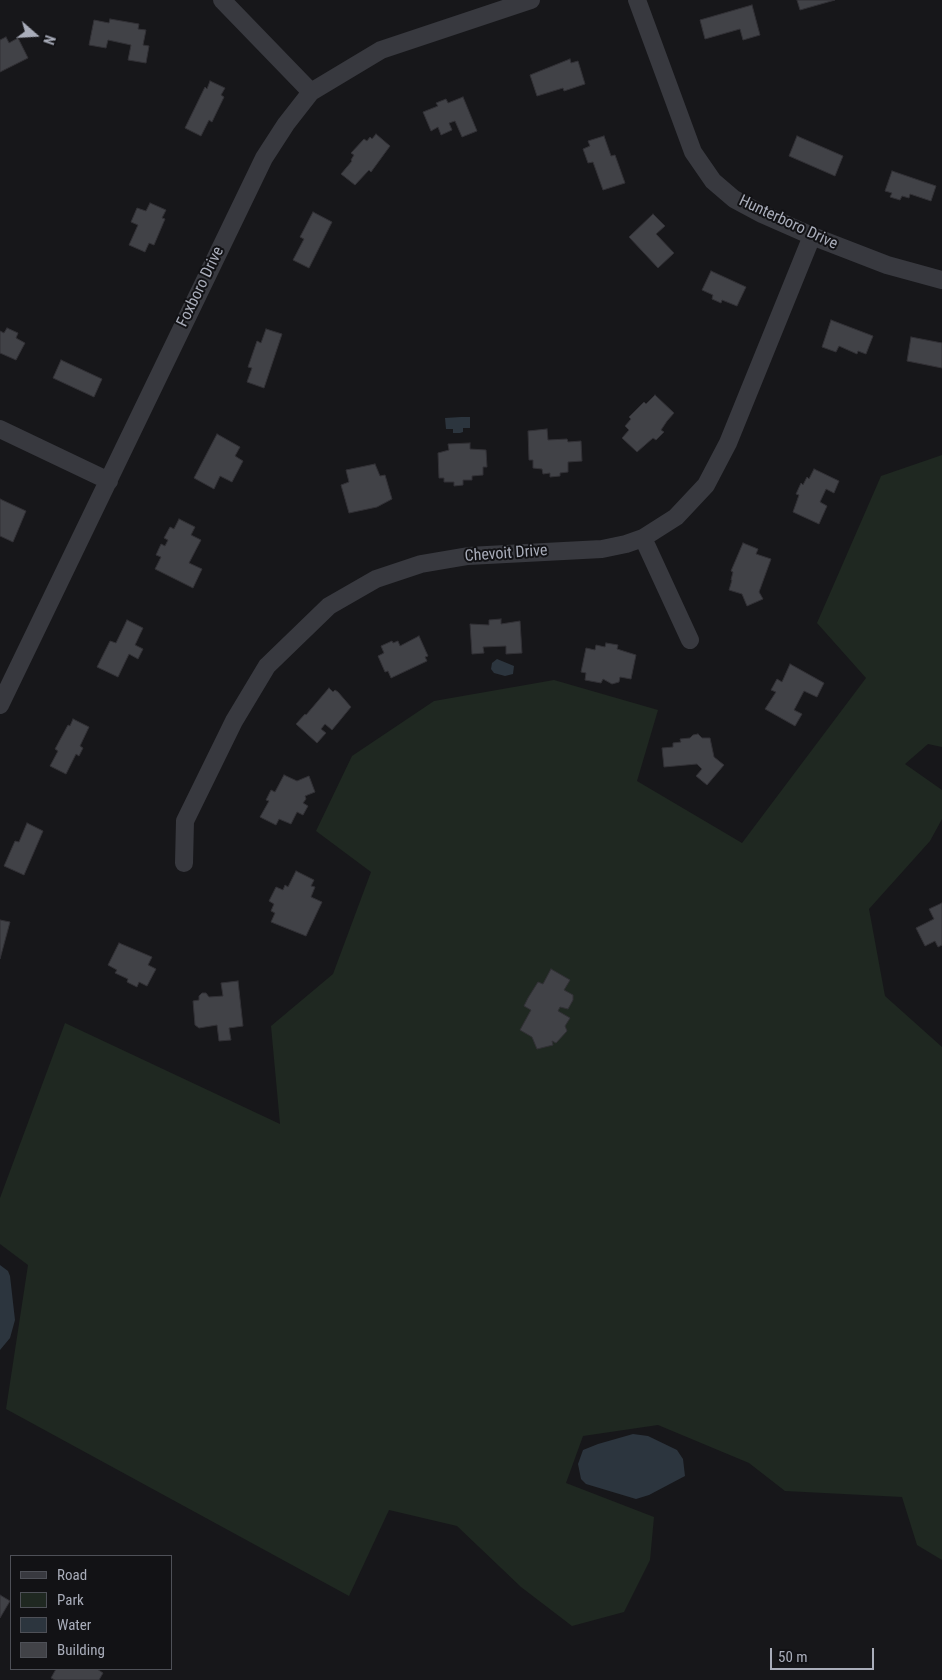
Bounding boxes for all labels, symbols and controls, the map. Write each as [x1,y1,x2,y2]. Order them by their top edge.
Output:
north arrow [10,10,60,60]
text: N [40,33,58,47]
street label: Hunterboro Drive [736,192,840,254]
street label: Foxboro Drive [173,244,229,330]
street label: Chevoit Drive [464,542,548,566]
legend [10,1555,172,1670]
text: Road [57,1566,87,1584]
text: Park [57,1591,84,1609]
text: Water [57,1616,91,1634]
scale bar [772,1638,876,1670]
text: Building [57,1641,105,1659]
text: 50 m [778,1648,808,1666]

